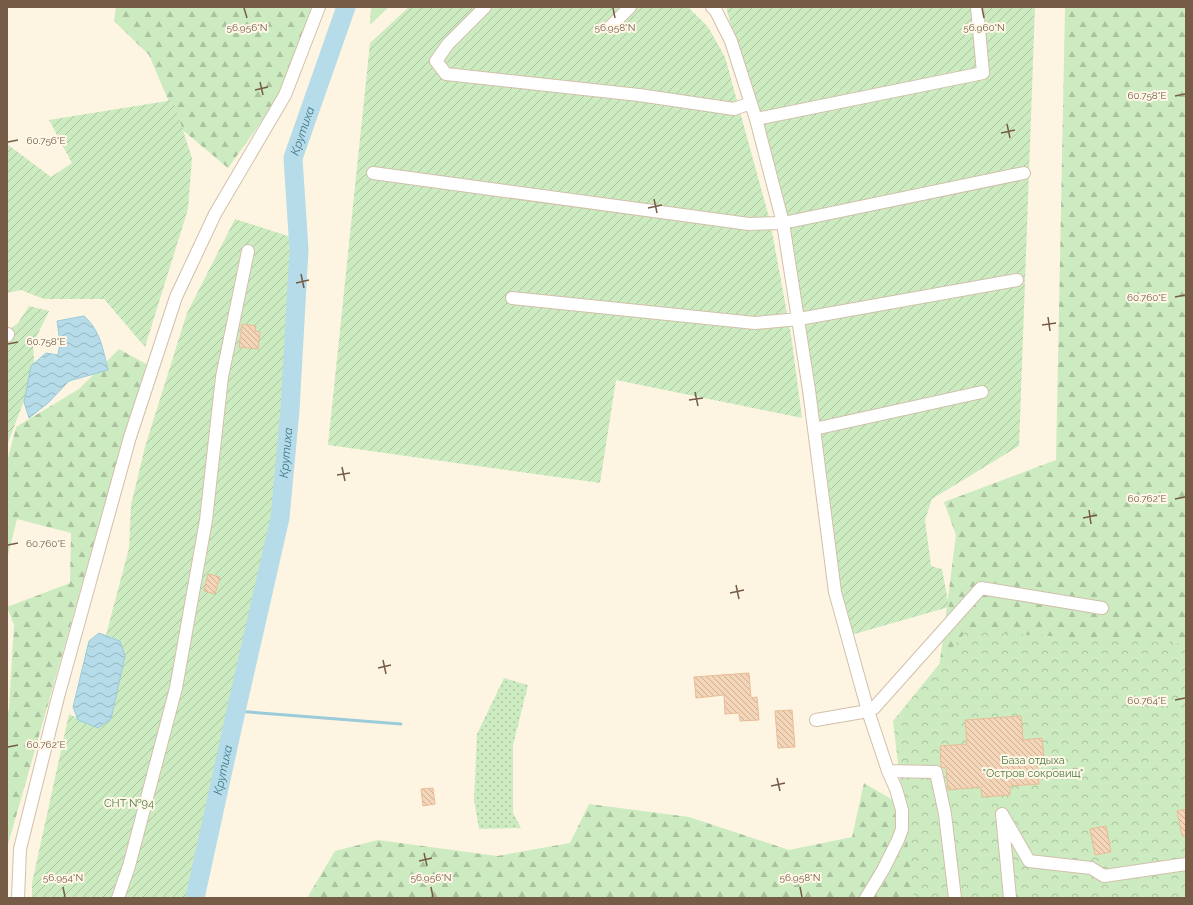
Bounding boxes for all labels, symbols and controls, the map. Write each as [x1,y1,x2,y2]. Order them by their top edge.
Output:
text: 56.956°N [226,22,268,33]
text: 56.958°N [595,22,636,33]
text: 56.960°N [963,22,1005,33]
text: 60.758°E [1127,90,1167,101]
water label: Крутиха [288,105,317,157]
text: 60.756°E [26,135,66,146]
text: 60.760°E [1127,292,1167,303]
text: 60.758°E [26,336,66,347]
water label: Крутиха [277,427,295,479]
text: 60.762°E [1127,493,1167,504]
text: 60.760°E [26,538,66,549]
text: 60.764°E [1127,695,1167,706]
text: 60.762°E [26,739,66,750]
water label: Крутиха [211,744,235,796]
park label: База отдыха "Остров сокровищ" [983,754,1083,780]
park label: СНТ №94 [104,797,154,810]
text: 56.954°N [43,872,83,883]
text: 56.956°N [410,872,452,883]
text: 56.958°N [780,872,821,883]

